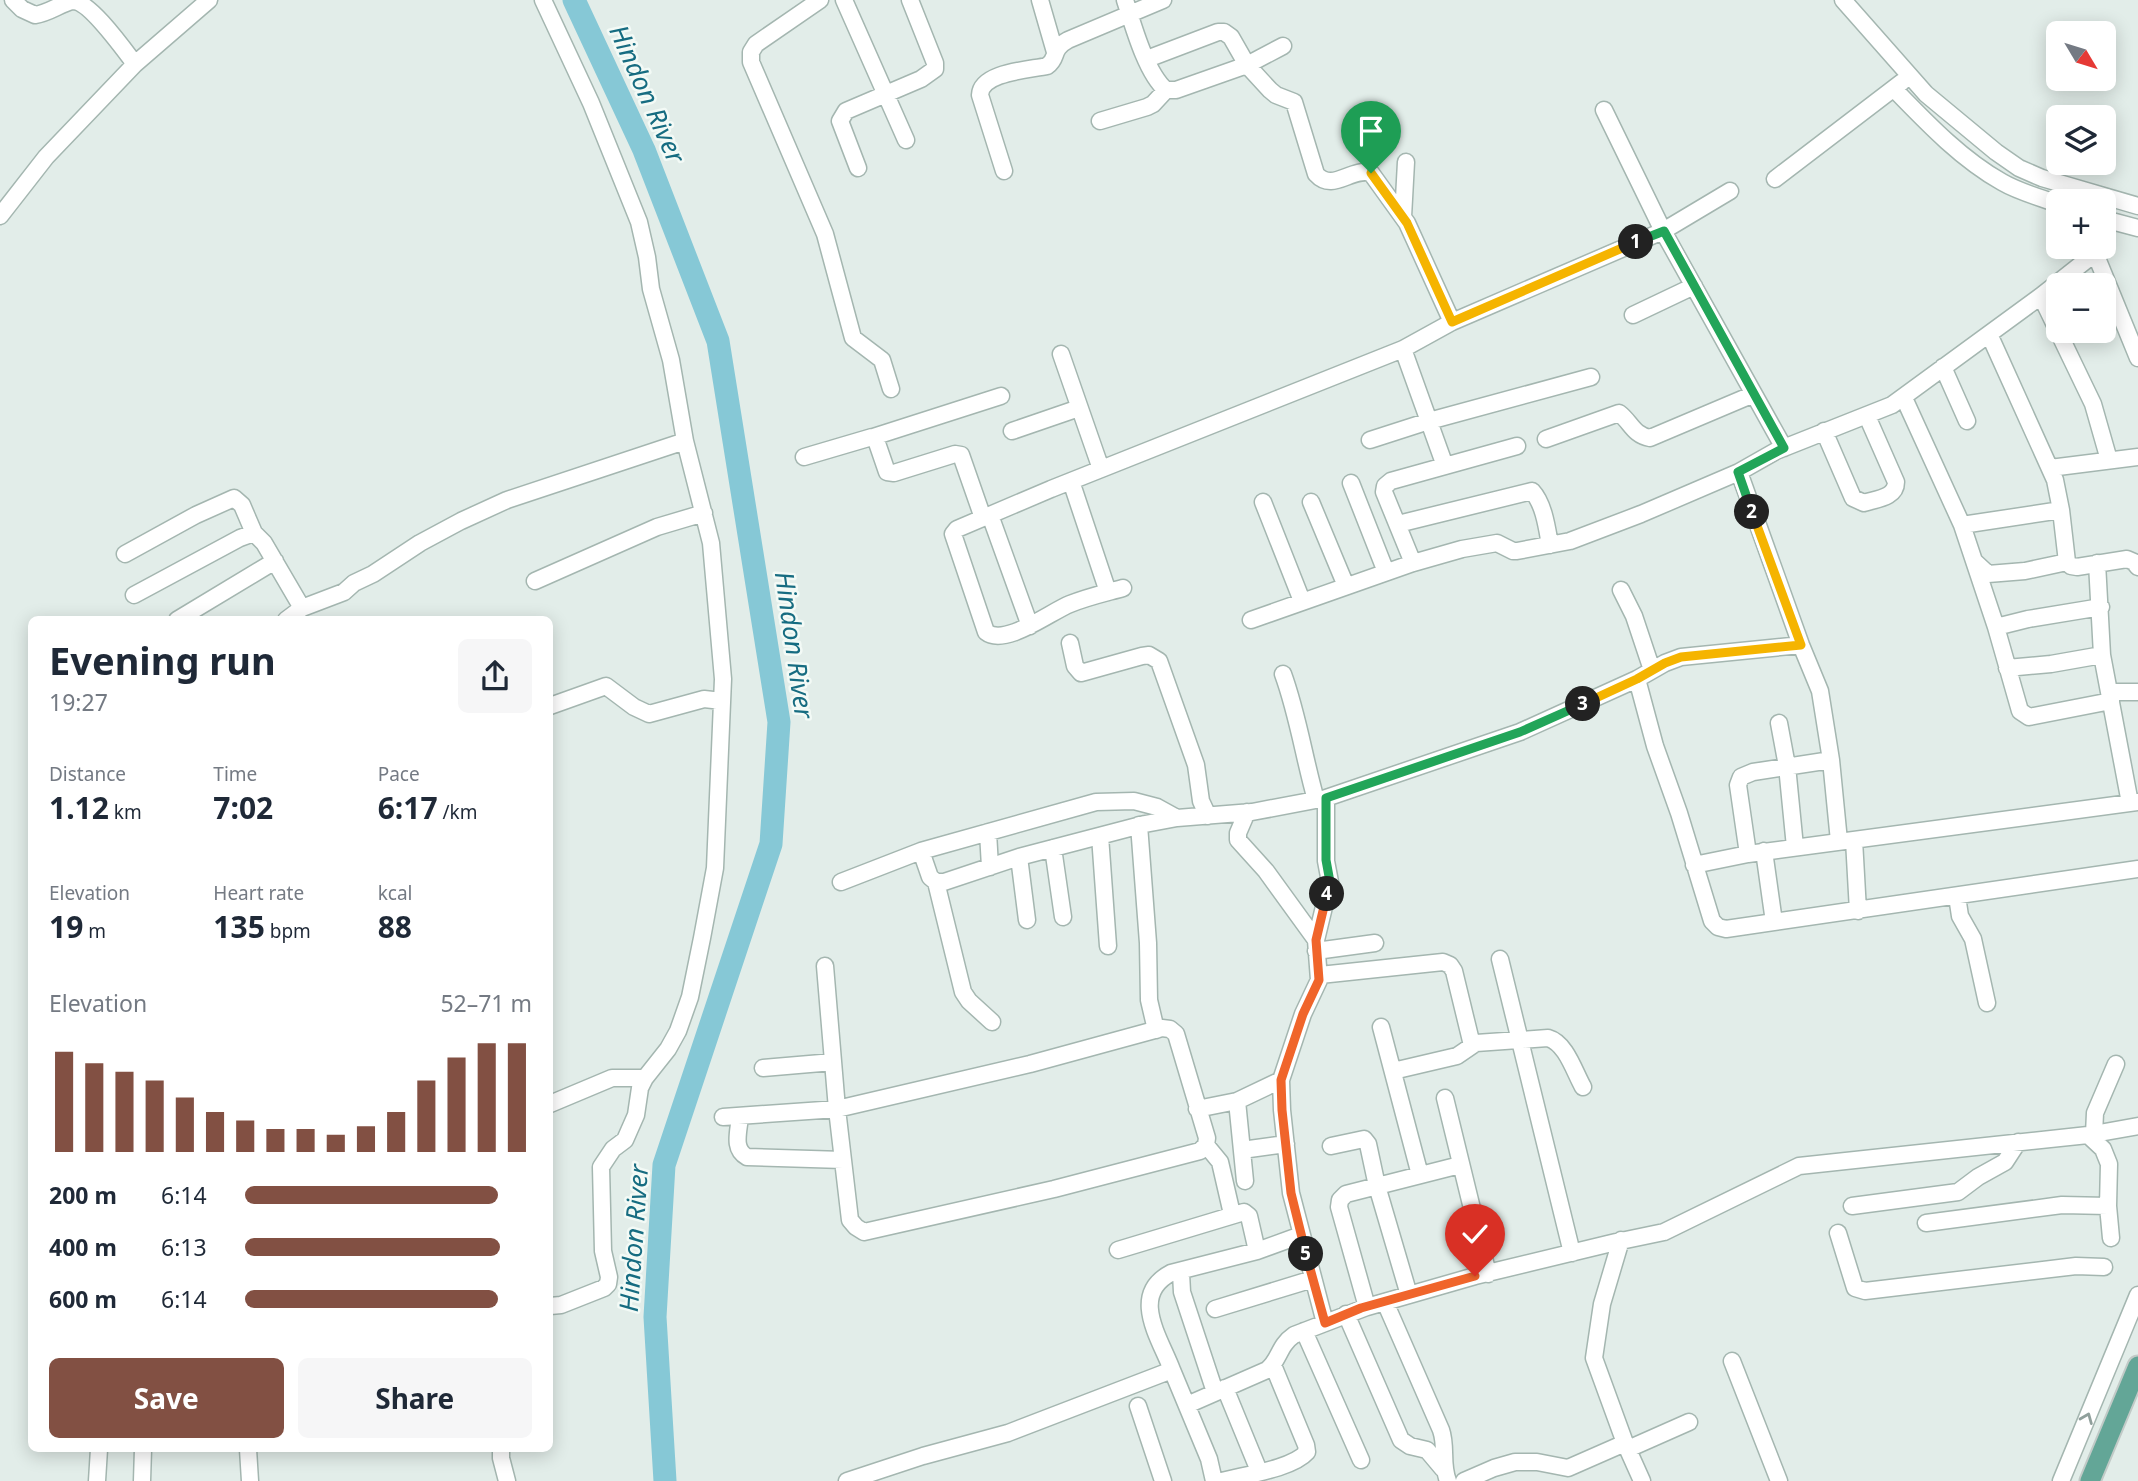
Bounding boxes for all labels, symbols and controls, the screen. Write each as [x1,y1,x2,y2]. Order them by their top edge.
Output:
water label: Hindon River [601,19,695,170]
north arrow [2046,21,2116,91]
map controls [2046,21,2116,343]
pin [1341,101,1401,173]
button: layers [2046,105,2116,175]
icon: arrive [1352,112,1390,150]
button: + [2046,189,2116,259]
pin: 1 [1618,224,1654,260]
text: 1 [1630,228,1641,254]
button: − [2046,273,2116,343]
pin: 2 [1734,494,1770,530]
text: 2 [1746,498,1757,524]
water label: Hindon River [767,569,823,722]
text: Evening run [49,634,276,686]
button: share [458,639,532,713]
text: 19:27 [49,686,108,718]
pin: 3 [1566,686,1600,722]
text: 3 [1577,690,1588,716]
text: Distance [49,761,126,787]
text: Time [213,761,257,787]
text: Pace [378,761,420,787]
text: 1.12 [49,787,109,828]
text: 7:02 [213,787,273,828]
text: 6:17 [378,787,438,828]
text: km [109,799,142,825]
text: /km [438,799,478,825]
pin: 4 [1310,876,1344,912]
text: Elevation [49,880,130,906]
text: Heart rate [213,880,304,906]
text: kcal [378,880,412,906]
text: 4 [1321,880,1332,906]
text: 19 [49,906,83,947]
text: 135 [213,906,265,947]
text: 88 [378,906,412,947]
text: m [83,918,106,944]
text: bpm [265,918,311,944]
text: Elevation [49,987,147,1019]
text: 52–71 m [440,987,532,1019]
water label: Hindon River [610,1161,656,1313]
text: 200 m [49,1179,117,1211]
text: 6:14 [161,1179,207,1211]
pin [1445,1204,1505,1276]
icon: check [1456,1215,1494,1253]
text: 400 m [49,1231,117,1263]
text: 6:13 [161,1231,207,1263]
pin: 5 [1288,1236,1324,1272]
text: 5 [1300,1240,1311,1266]
text: 600 m [49,1283,117,1315]
text: 6:14 [161,1283,207,1315]
button: Save [49,1358,284,1438]
button: Share [298,1358,532,1438]
one-way arrow [2079,1413,2093,1425]

